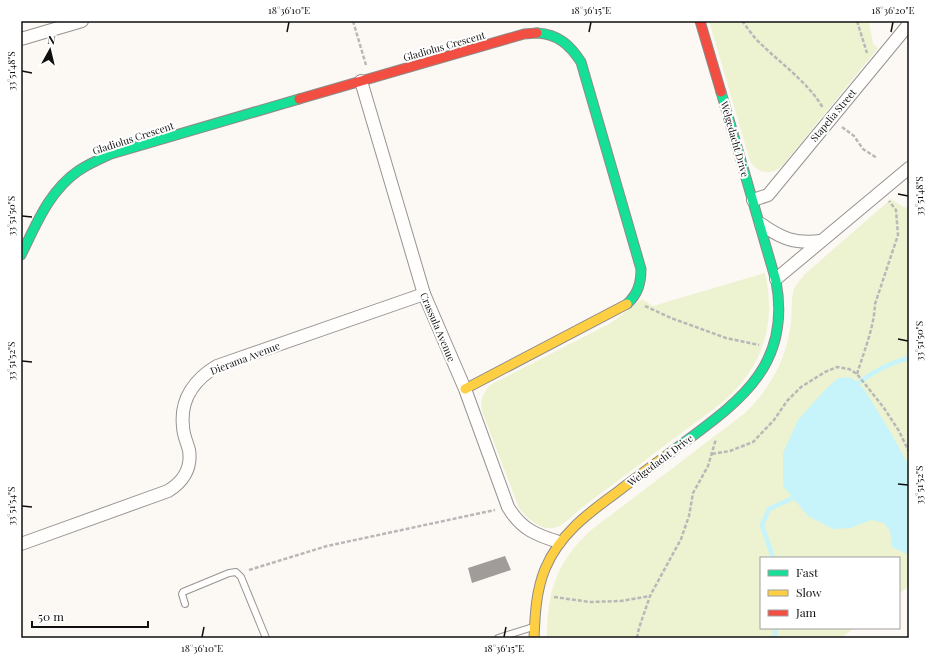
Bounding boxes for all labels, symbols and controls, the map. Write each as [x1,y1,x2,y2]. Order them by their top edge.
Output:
text: 18°36'10"E [268,3,310,17]
text: 18°36'15"E [571,3,611,17]
text: 18°36'20"E [871,3,915,17]
street label: Gladiolus Crescent [401,27,487,64]
north arrow [30,30,70,70]
text: N [46,32,56,48]
text: 33°51'48"S [4,51,18,91]
street label: Stapelia Street [807,85,859,144]
street label: Welgedacht Drive [717,98,753,179]
street label: Gladiolus Crescent [91,118,176,158]
text: 33°51'48"S [912,176,926,216]
text: 33°51'50"S [4,196,18,236]
street label: Crassula Avenue [417,290,459,364]
text: 33°51'50"S [912,321,926,361]
street label: Dierama Avenue [208,338,282,378]
text: 33°51'52"S [4,342,18,380]
street label: Welgedacht Drive [624,431,696,490]
text: 33°51'52"S [912,466,926,504]
text: 33°51'54"S [4,487,18,525]
legend [760,557,900,629]
text: Fast [796,564,819,580]
text: Slow [796,584,822,600]
scale bar [32,603,148,629]
text: Jam [795,604,817,620]
text: 50 m [38,608,64,624]
text: 18°36'10"E [181,641,223,655]
text: 18°36'15"E [484,641,524,655]

